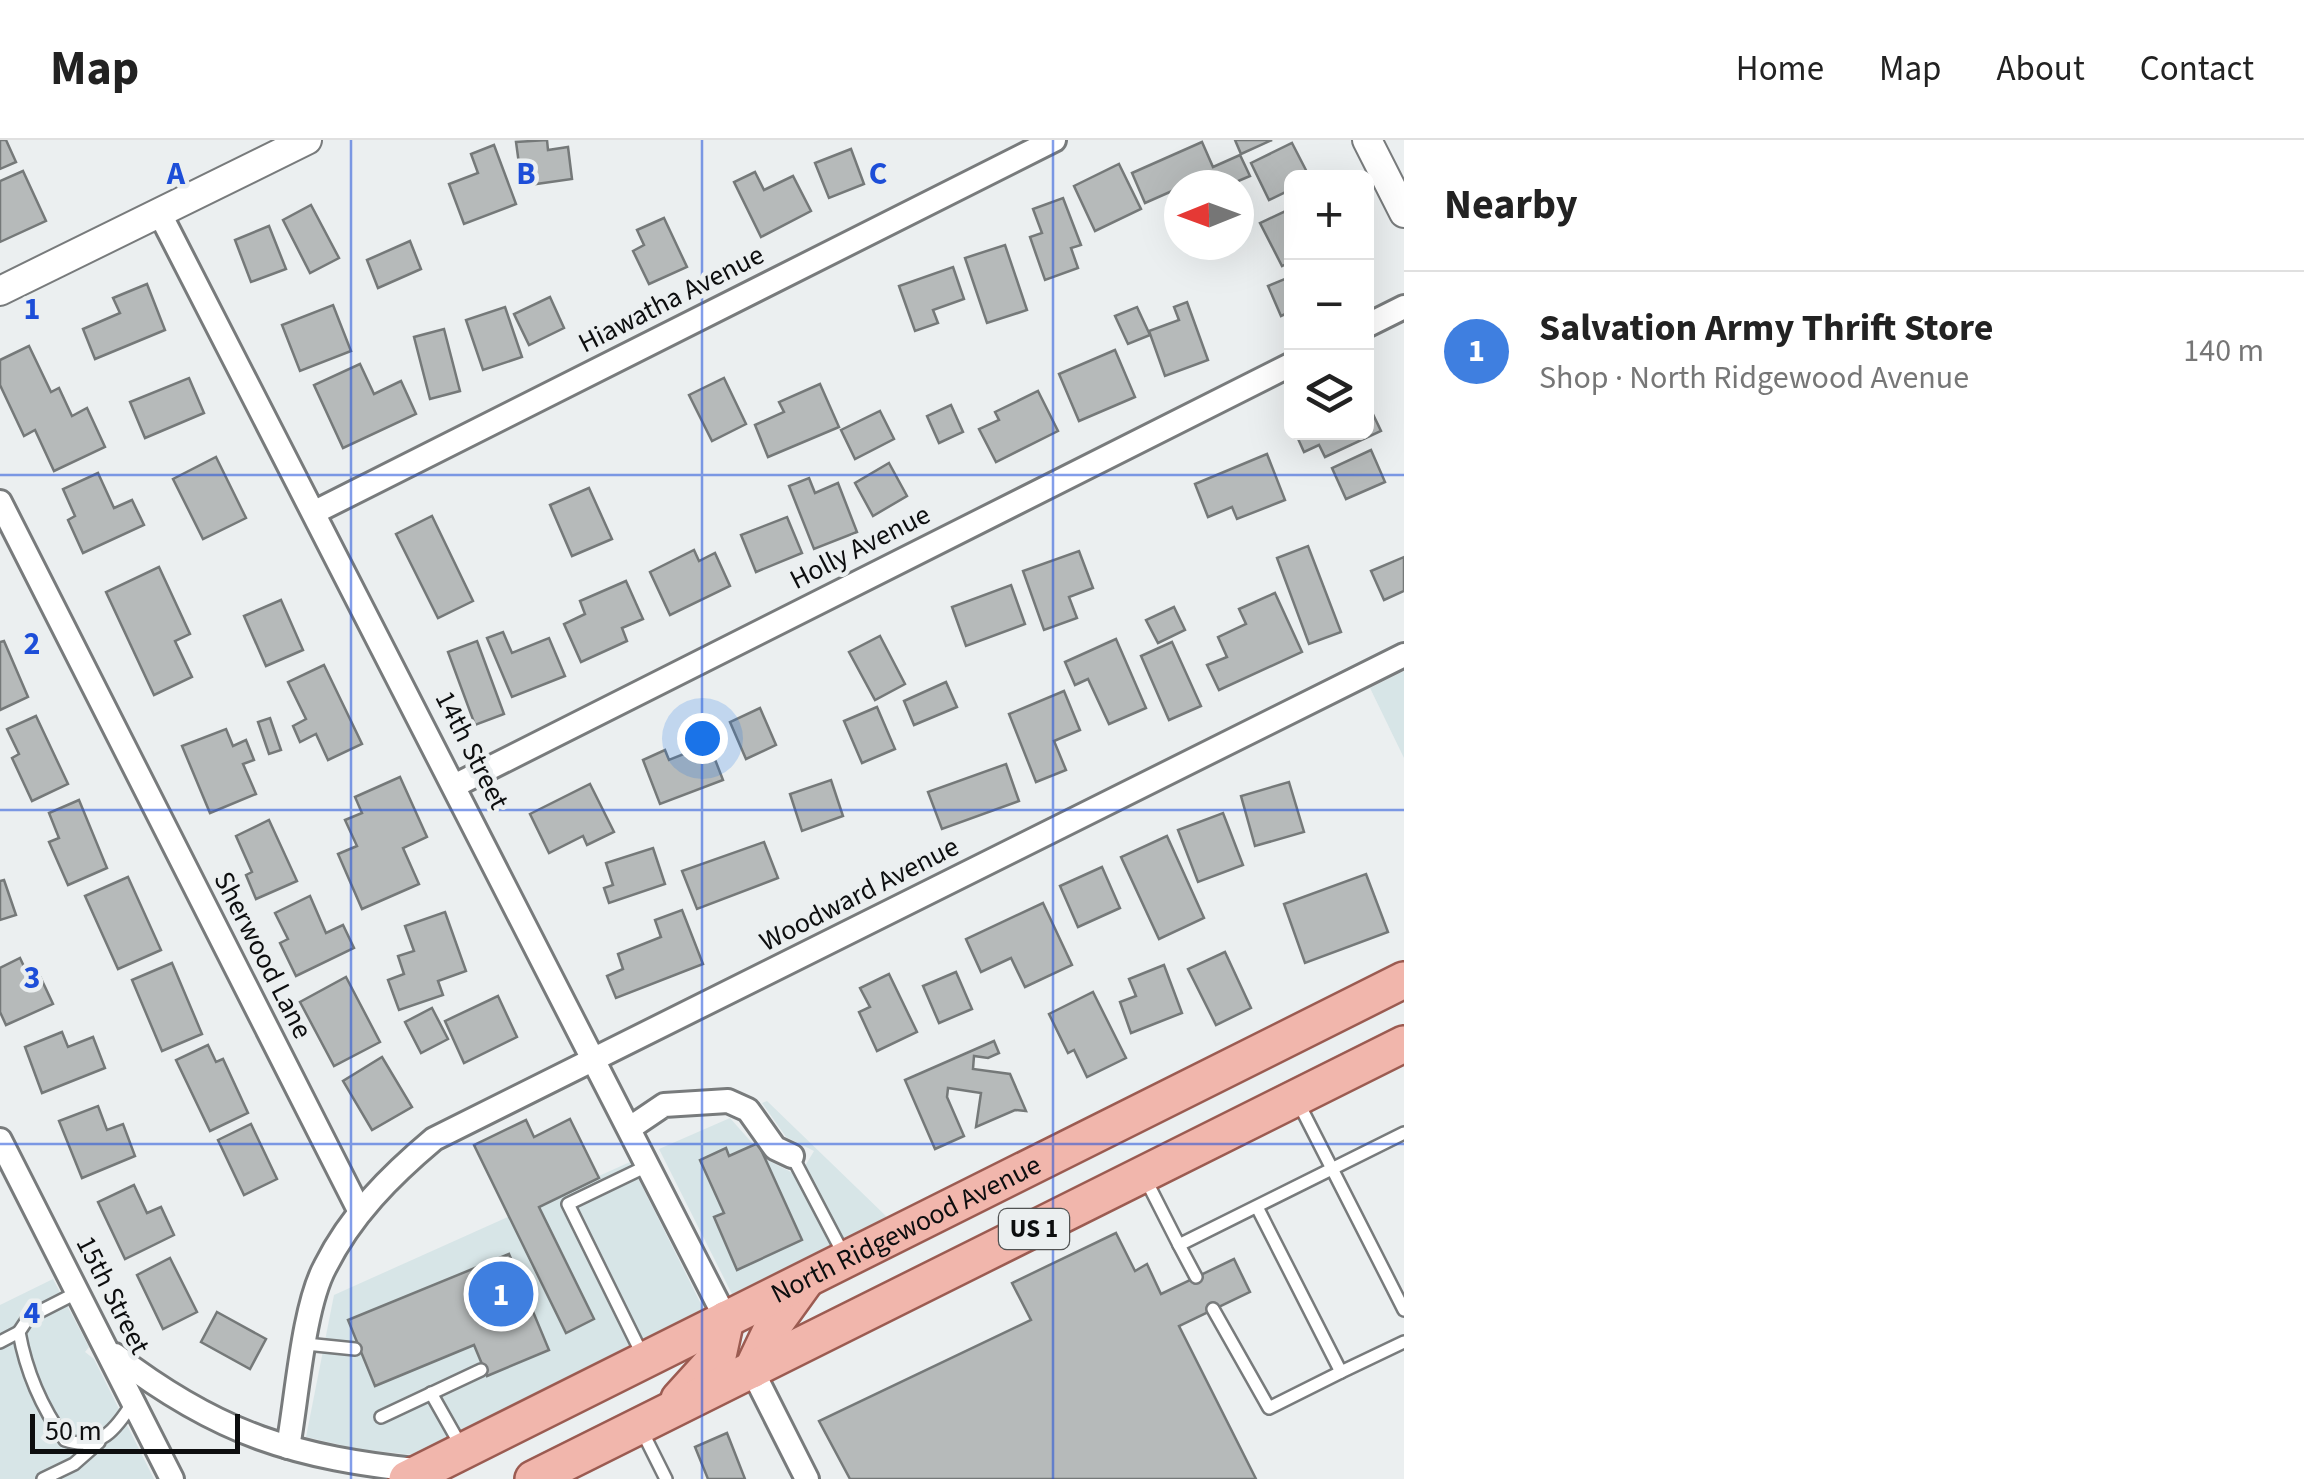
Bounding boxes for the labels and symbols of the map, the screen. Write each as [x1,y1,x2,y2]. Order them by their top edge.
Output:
text: A [166,151,186,197]
text: B [516,151,536,197]
text: C [869,151,887,197]
north arrow [1164,170,1254,260]
street label: Hiawatha Avenue [571,235,771,363]
text: 1 [24,286,40,332]
street label: Holly Avenue [783,495,937,599]
text: 2 [24,621,40,667]
street label: 14th Street [425,684,519,817]
your location [677,713,728,764]
street label: Woodward Avenue [752,827,966,961]
street label: Sherwood Lane [204,864,322,1046]
text: 3 [24,955,40,1001]
street label: North Ridgewood Avenue [764,1145,1048,1314]
road number: US 1 [999,1209,1069,1249]
street label: 15th Street [66,1229,160,1362]
pin: 1 [468,1256,534,1332]
text: 4 [24,1290,41,1336]
scale bar [30,1409,240,1454]

